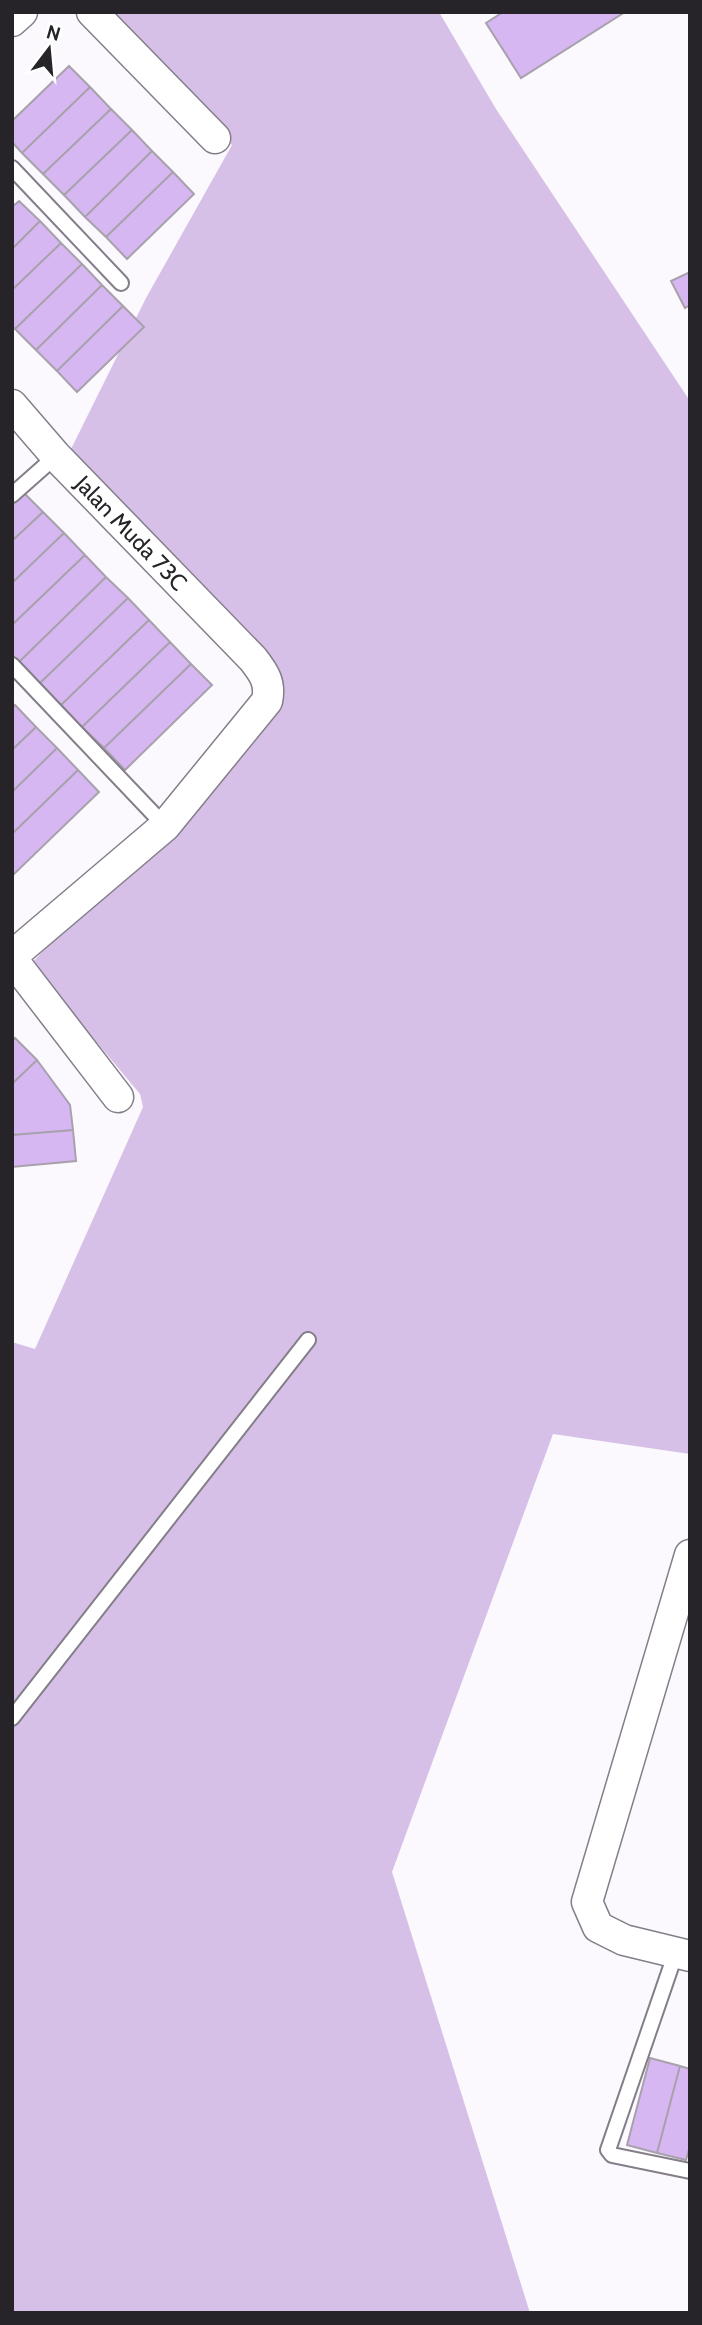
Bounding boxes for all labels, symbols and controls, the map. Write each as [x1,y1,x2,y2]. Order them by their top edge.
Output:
north arrow [14,14,84,84]
text: N [44,20,63,46]
street label: Jalan Muda 73C [69,469,193,596]

